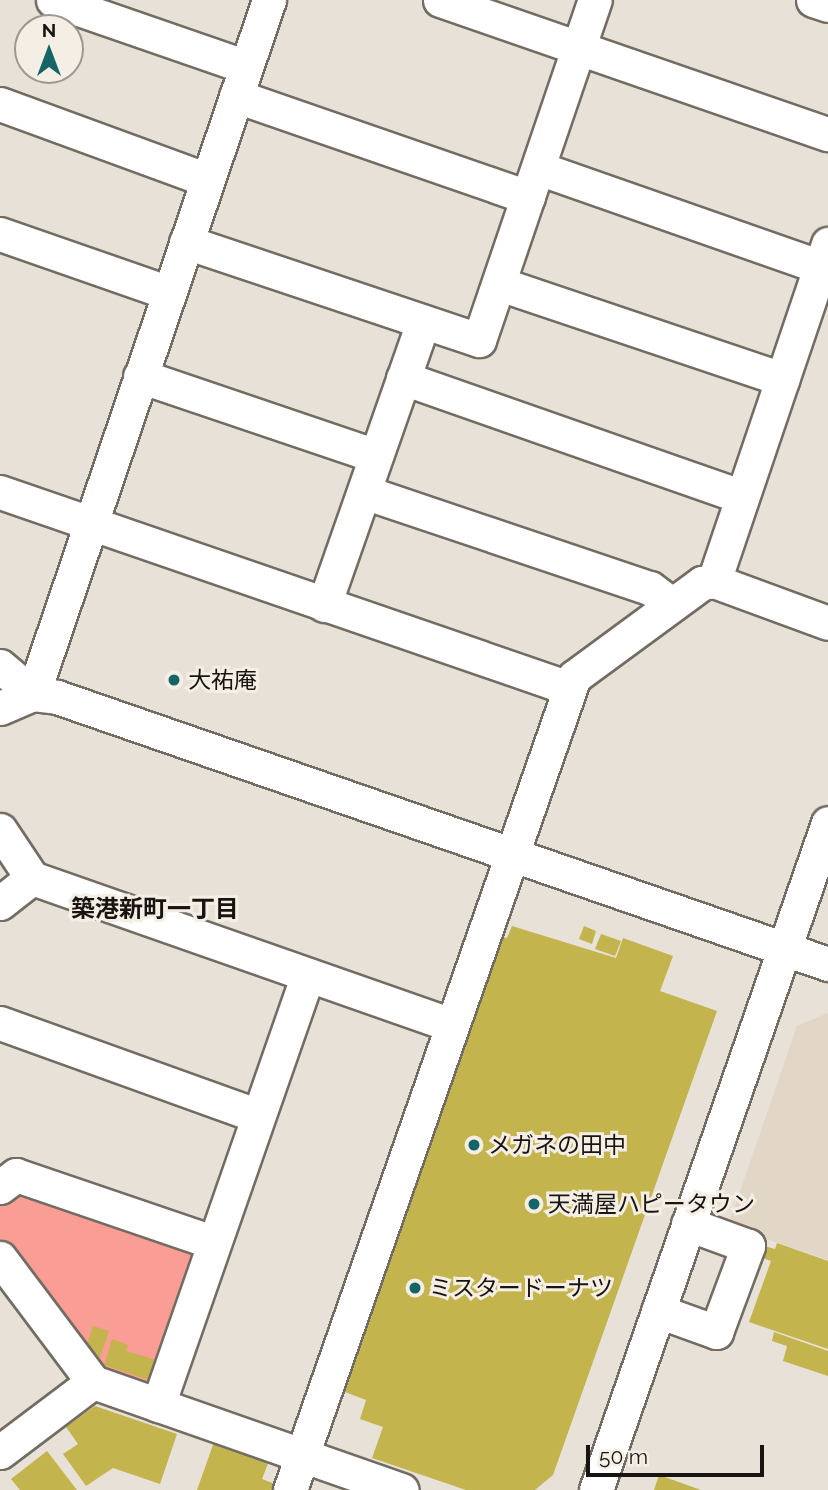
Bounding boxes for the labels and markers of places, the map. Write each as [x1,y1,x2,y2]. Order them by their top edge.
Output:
place label: 大祐庵 [188,666,257,694]
marker: 大祐庵 [166,672,182,688]
place label: メガネの田中 [488,1131,626,1159]
marker: メガネの田中 [466,1137,482,1153]
place label: 天満屋ハピータウン [548,1190,755,1218]
marker: 天満屋ハピータウン [526,1196,542,1212]
place label: ミスタードーナツ [429,1274,613,1302]
marker: ミスタードーナツ [407,1280,423,1296]

